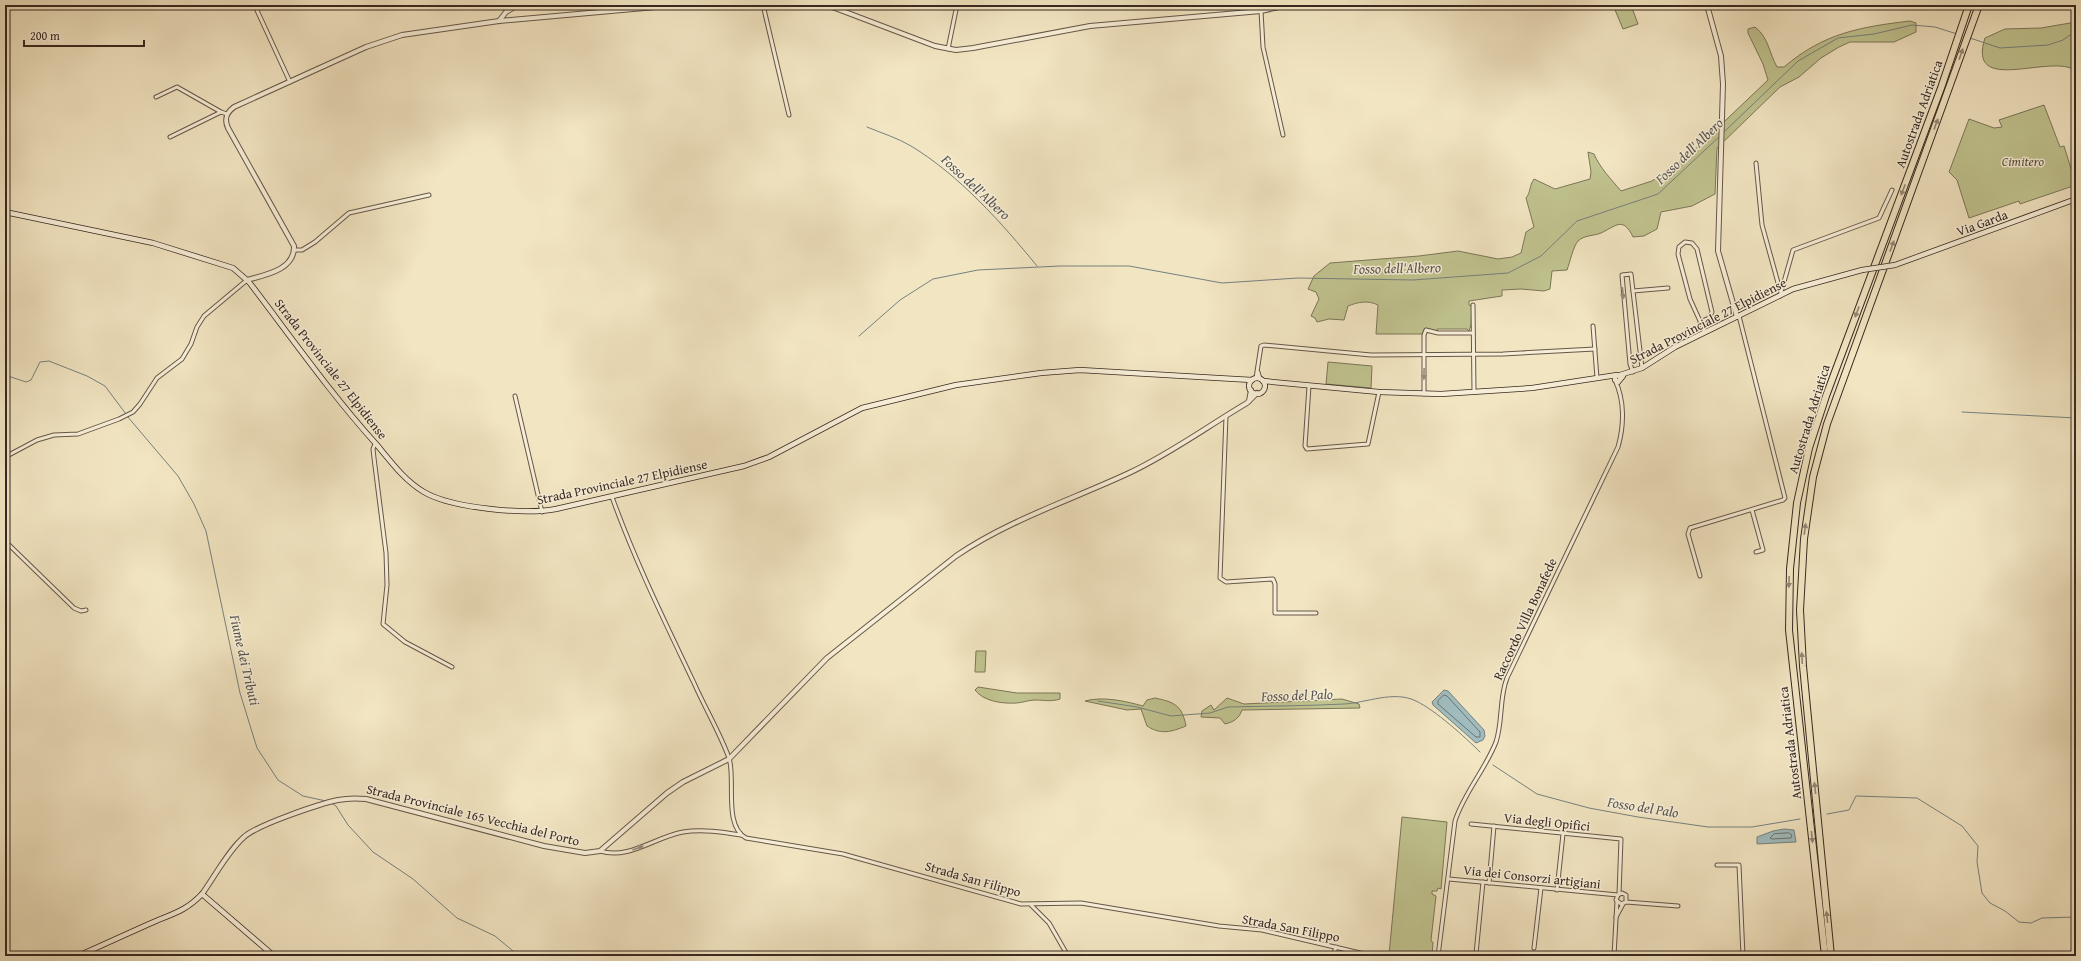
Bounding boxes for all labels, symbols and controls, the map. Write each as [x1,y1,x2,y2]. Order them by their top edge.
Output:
scale bar [24,22,144,48]
text: 200 m [30,27,60,44]
one-way arrow [1959,48,1965,60]
street label: Autostrada Adriatica [1891,57,1948,171]
water label: Fosso dell'Albero [1650,113,1727,189]
one-way arrow [1934,117,1940,129]
water label: Fosso dell'Albero [936,149,1015,224]
park label: Cimitero [2002,152,2045,171]
one-way arrow [1899,185,1905,197]
street label: Via Garda [1954,205,2011,241]
one-way arrow [1889,239,1895,251]
water label: Fosso dell'Albero [1352,257,1441,279]
street label: Strada Provinciale 27 Elpidiense [1626,273,1790,369]
one-way arrow [1620,287,1627,299]
street label: Strada Provinciale 27 Elpidiense [270,295,392,443]
one-way arrow [1854,306,1860,318]
street label: Autostrada Adriatica [1783,361,1835,476]
one-way arrow [1421,368,1427,381]
street label: Strada Provinciale 27 Elpidiense [535,455,709,509]
one-way arrow [1802,523,1808,535]
street label: Raccordo Villa Bonafede [1488,555,1562,683]
one-way arrow [1786,576,1792,589]
water label: Fiume dei Tributi [225,612,265,708]
one-way arrow [1799,652,1806,664]
water label: Fosso del Palo [1260,684,1333,706]
street label: Autostrada Adriatica [1774,685,1806,800]
street label: Strada Provinciale 165 Vecchia del Porto [364,779,582,851]
one-way arrow [1811,782,1818,794]
water label: Fosso del Palo [1605,791,1680,823]
street label: Via degli Opifici [1503,808,1591,836]
one-way arrow [1808,831,1815,843]
one-way arrow [632,844,644,850]
street label: Strada San Filippo [923,856,1023,902]
street label: Via dei Consorzi artigiani [1462,860,1602,894]
street label: Strada San Filippo [1241,909,1342,947]
one-way arrow [1824,911,1831,923]

